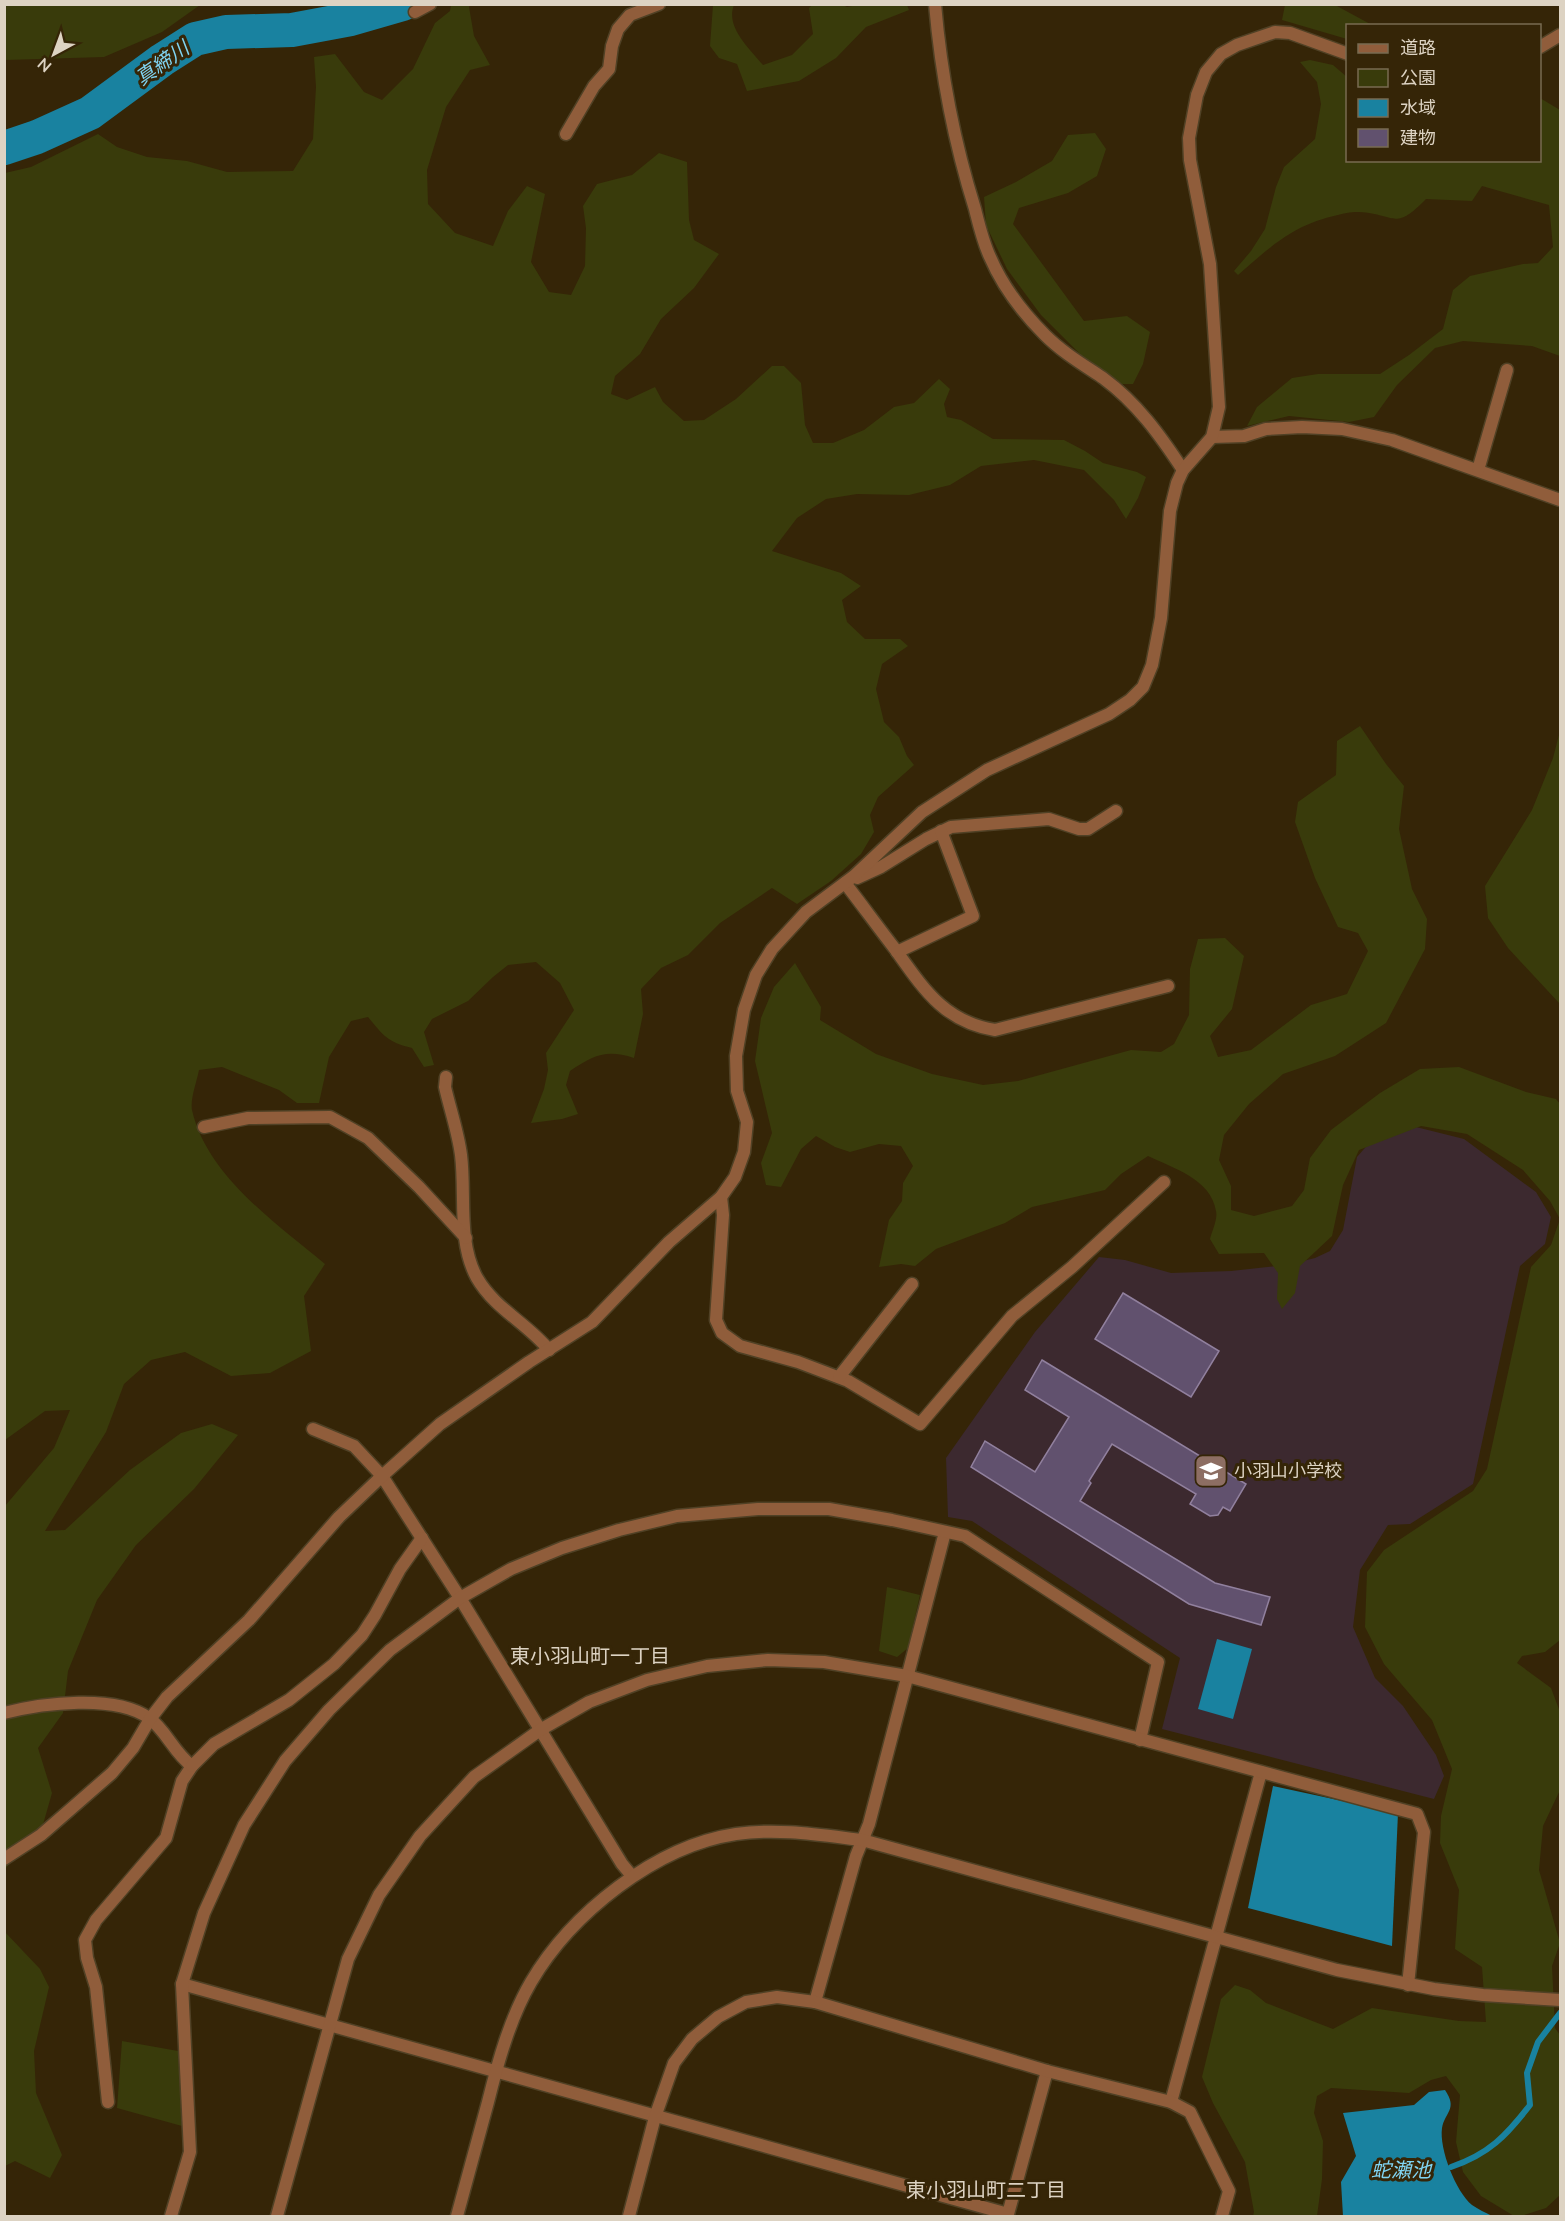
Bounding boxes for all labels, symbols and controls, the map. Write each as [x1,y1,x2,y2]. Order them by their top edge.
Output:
north arrow [24,24,84,84]
legend [1346,24,1541,162]
water label: 真締川 [130,34,195,90]
text: 道路 [1400,36,1436,59]
text: N [33,54,55,77]
text: 公園 [1400,66,1436,89]
text: 水域 [1400,96,1436,119]
text: 建物 [1400,126,1436,149]
school or university icon: 小羽山小学校 [1193,1453,1229,1489]
place label: 小羽山小学校 [1234,1459,1342,1482]
district label: 東小羽山町一丁目 [510,1643,670,1668]
water label: 蛇瀬池 [1371,2157,1433,2182]
district label: 東小羽山町二丁目 [906,2177,1066,2202]

